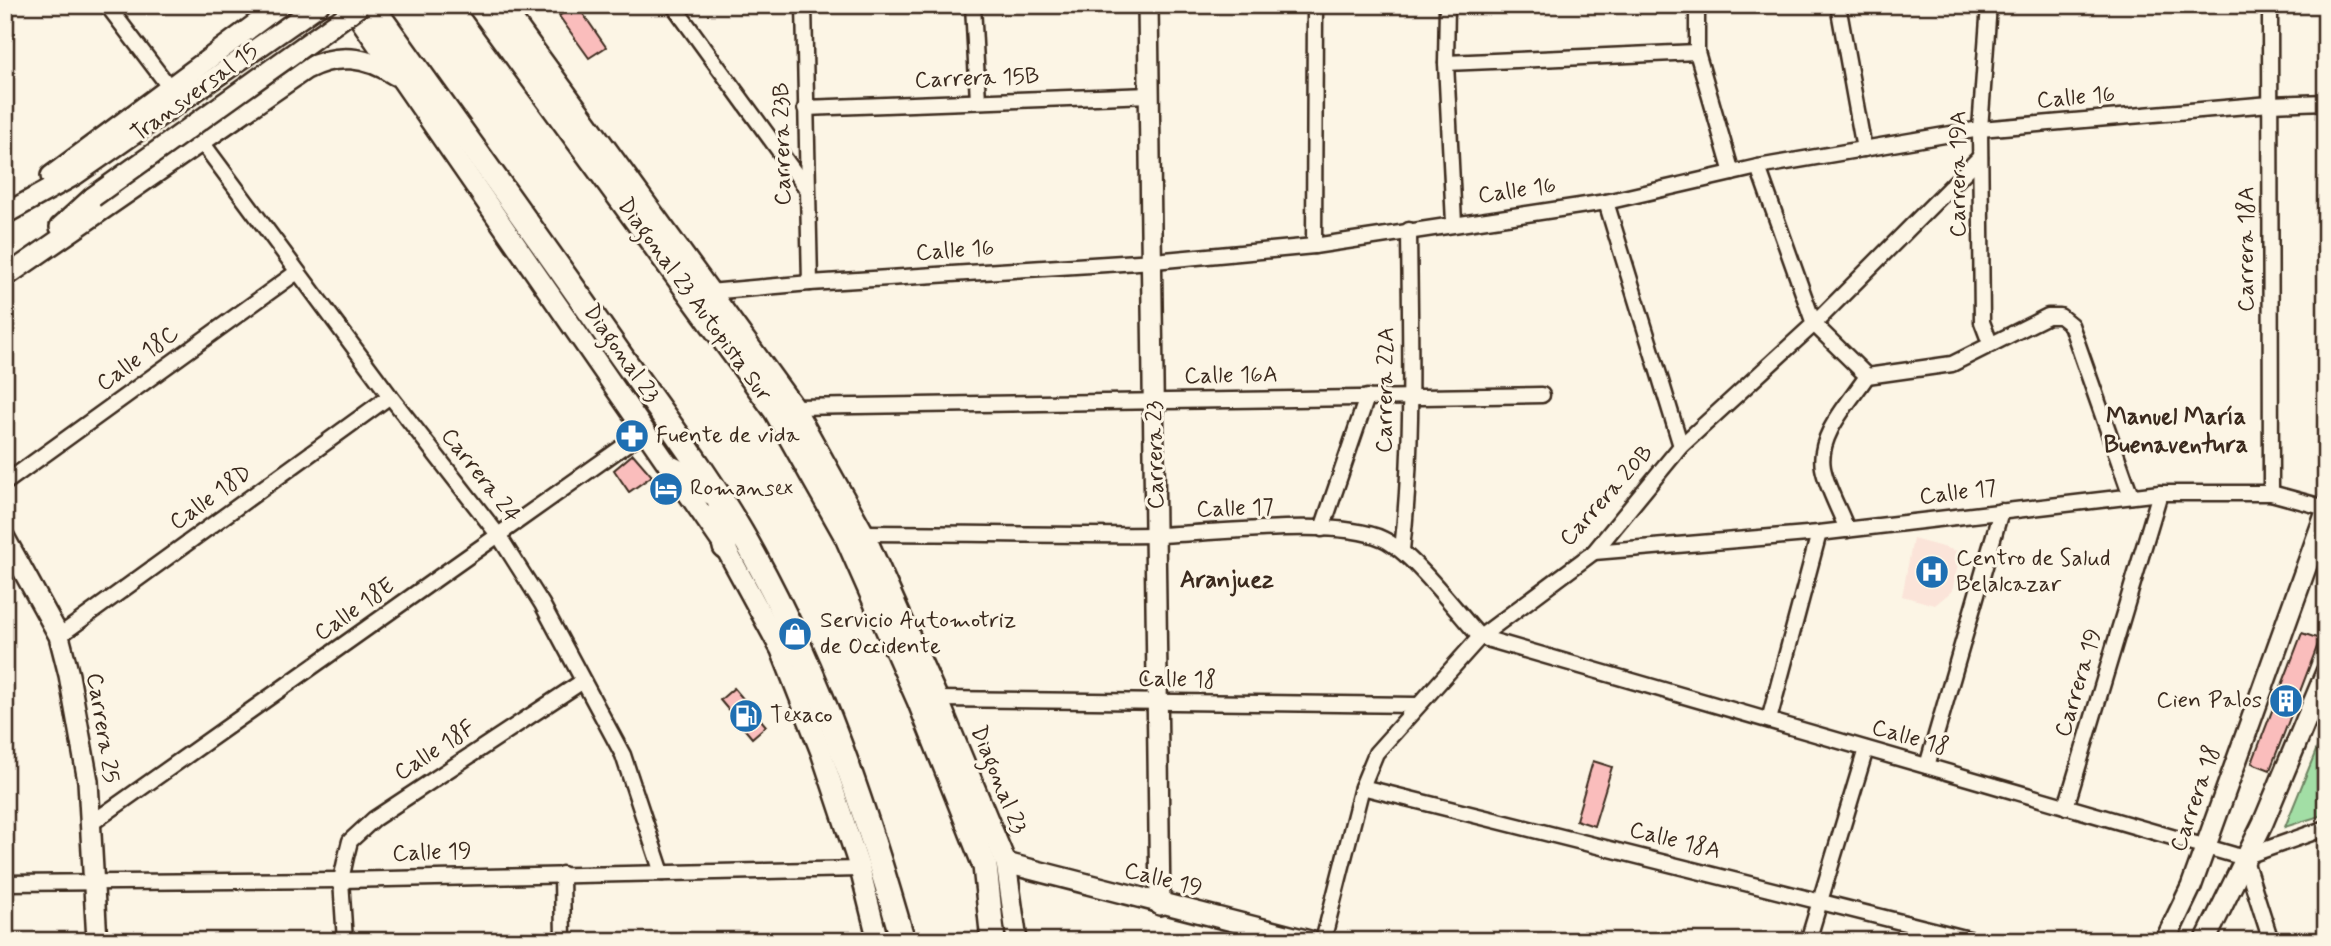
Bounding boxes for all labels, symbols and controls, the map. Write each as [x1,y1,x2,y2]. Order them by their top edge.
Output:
street label: Transversal 15 [125,37,265,149]
street label: Carrera 15B [914,62,1040,96]
street label: Calle 16 [2036,80,2116,116]
street label: Carrera 23B [767,82,799,206]
street label: Carrera 19A [1944,111,1974,237]
street label: Calle 16 [1476,171,1558,211]
street label: Carrera 18A [2232,186,2262,312]
street label: Diagonal 23 Autopista Sur [610,192,778,408]
street label: Calle 16 [915,233,995,269]
street label: Diagonal 23 [577,299,665,409]
street label: Calle 18C [91,319,185,399]
street label: Carrera 22A [1370,327,1402,453]
street label: Calle 16A [1184,360,1278,392]
street label: Carrera 23 [1140,400,1172,510]
district label: Manuel María Buenaventura [2104,402,2248,461]
pharmacy icon: Fuente de vida [613,417,651,455]
place label: Fuente de vida [656,421,800,451]
street label: Carrera 24 [433,422,527,530]
street label: Carrera 20B [1553,439,1661,553]
street label: Calle 18D [164,458,258,538]
hotel icon: Romansex [647,470,685,508]
street label: Calle 17 [1918,473,1998,513]
place label: Romansex [690,474,793,504]
street label: Calle 17 [1196,493,1274,525]
place label: Centro de Salud Belalcazar [1956,544,2111,600]
hospital icon: Centro de Salud Belalcazar [1913,553,1951,591]
district label: Aranjuez [1180,565,1274,597]
street label: Calle 18E [309,571,401,649]
place label: Servicio Automotriz de Occidente [820,606,1016,662]
shop icon: Servicio Automotriz de Occidente [776,615,814,653]
street label: Carrera 19 [2048,625,2110,741]
street label: Calle 18 [1137,664,1217,696]
street label: Carrera 25 [78,671,126,785]
building icon: Cien Palos [2267,682,2305,720]
place label: Cien Palos [2156,686,2262,716]
fuel station icon: Texaco [727,697,765,735]
place label: Texaco [770,701,833,731]
street label: Calle 18 [1868,713,1952,763]
street label: Calle 18F [389,714,481,788]
street label: Diagonal 23 [961,721,1033,840]
street label: Carrera 18 [2164,742,2228,856]
street label: Calle 18A [1626,815,1724,867]
street label: Calle 19 [392,837,472,869]
street label: Calle 19 [1121,856,1205,904]

